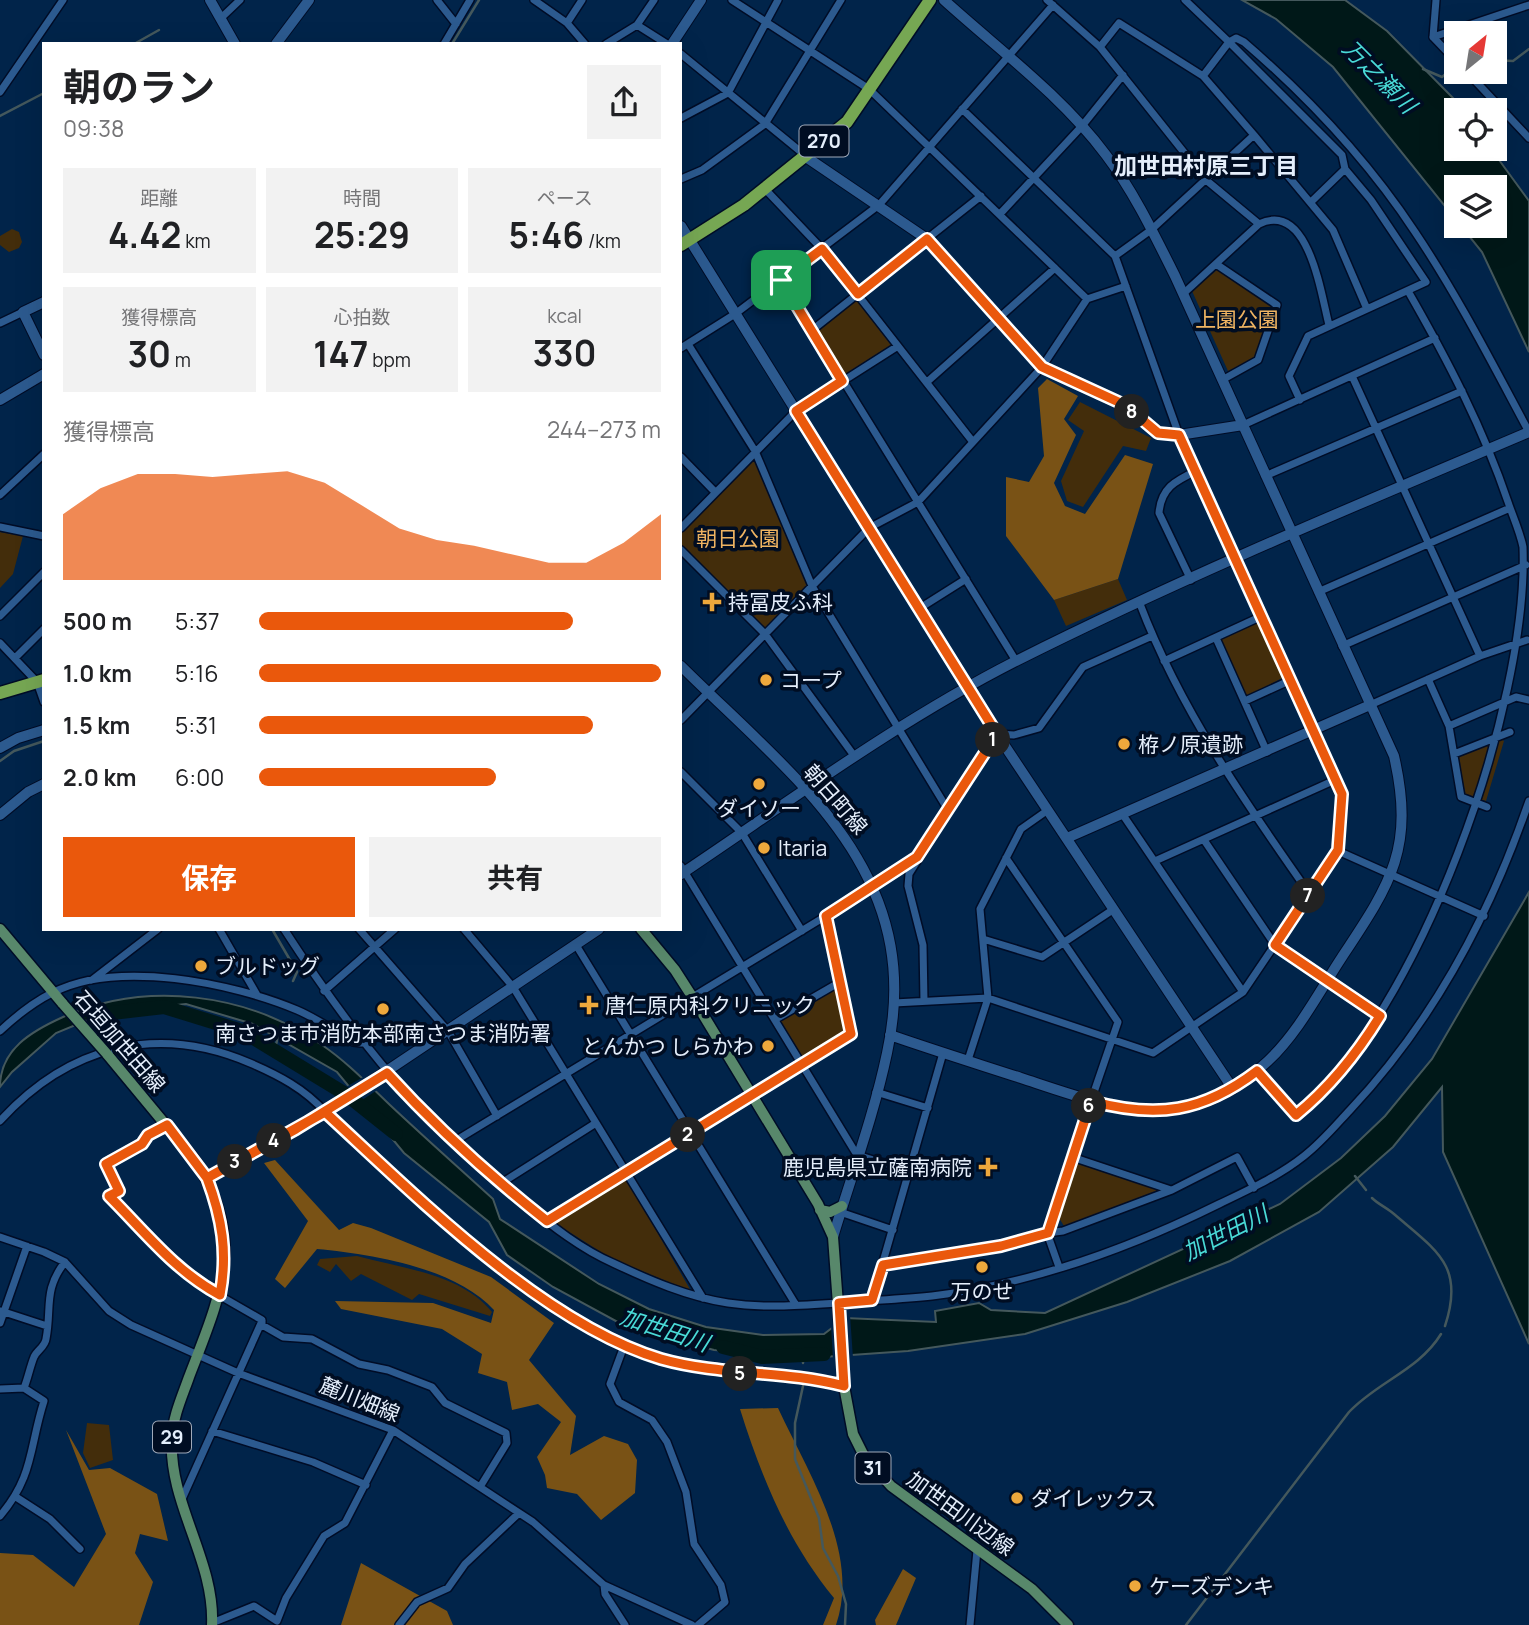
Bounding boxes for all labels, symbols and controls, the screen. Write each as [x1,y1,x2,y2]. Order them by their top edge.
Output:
north arrow [1444,21,1507,84]
map controls [1444,21,1507,238]
water label: 万之瀬川 [1336,32,1426,122]
text: 朝のラン [63,60,215,112]
button: share [587,65,661,139]
button: locate [1444,98,1507,161]
text: 09:38 [63,112,124,144]
road number: 270 [800,125,848,156]
district label: 加世田村原三丁目 [1114,149,1298,181]
button: layers [1444,175,1507,238]
text: 距離 [140,185,178,211]
text: 時間 [343,185,381,211]
text: ペース [537,185,593,211]
text: 4.42 [108,211,181,259]
text: 25:29 [314,211,410,259]
text: 5:46 [509,211,584,259]
text: km [181,228,211,254]
text: /km [584,228,621,254]
pin [751,250,811,310]
icon: arrive [762,261,800,299]
text: kcal [547,303,582,329]
text: 獲得標高 [121,304,197,330]
text: 心拍数 [333,304,391,330]
park label: 上園公園 [1195,305,1279,333]
text: 330 [533,329,597,377]
text: 30 [128,330,171,378]
text: 147 [313,330,368,378]
text: m [171,347,191,373]
text: bpm [368,347,411,373]
pin: 8 [1114,394,1150,430]
text: 8 [1126,398,1137,424]
text: 244–273 m [547,413,661,445]
text: 獲得標高 [63,415,155,447]
park label: 朝日公園 [696,524,780,552]
place label: 持冨皮ふ科 [728,588,833,616]
marker: 持冨皮ふ科 [702,592,722,612]
text: 500 m [63,605,132,637]
text: 5:37 [175,605,219,637]
text: 1.0 km [63,657,132,689]
text: 5:16 [175,657,218,689]
place label: コープ [780,666,842,694]
marker: コープ [758,672,774,688]
text: 1.5 km [63,709,130,741]
text: 5:31 [175,709,217,741]
pin: 1 [976,722,1010,758]
text: 1 [988,726,997,752]
place label: 栫ノ原遺跡 [1138,730,1243,758]
marker: 栫ノ原遺跡 [1116,736,1132,752]
street label: 朝日町線 [798,758,874,840]
text: 2.0 km [63,761,136,793]
text: 6:00 [175,761,224,793]
marker: ダイソー [751,776,767,792]
place label: ダイソー [717,794,801,822]
place label: Itaria [778,834,827,862]
button: 保存 [63,837,355,917]
button: 共有 [369,837,661,917]
marker: Itaria [756,840,772,856]
pin: 7 [1290,878,1326,914]
text: 7 [1302,882,1313,908]
place label: ブルドッグ [215,952,320,980]
marker: ブルドッグ [193,958,209,974]
street label: 石垣加世田線 [68,984,172,1098]
place label: 唐仁原内科クリニック [605,991,815,1019]
marker: 唐仁原内科クリニック [579,995,599,1015]
marker: 南さつま市消防本部南さつま消防署 [375,1001,391,1017]
place label: 南さつま市消防本部南さつま消防署 [215,1019,551,1047]
place label: とんかつ しらかわ [582,1032,754,1060]
marker: とんかつ しらかわ [760,1038,776,1054]
pin: 6 [1072,1088,1106,1124]
text: 6 [1083,1092,1094,1118]
pin: 2 [670,1118,706,1152]
text: 2 [682,1121,693,1147]
pin: 4 [256,1124,292,1158]
text: 4 [268,1127,279,1153]
pin: 3 [218,1144,252,1180]
text: 3 [229,1148,240,1174]
place label: 鹿児島県立薩南病院 [783,1153,972,1181]
marker: 鹿児島県立薩南病院 [978,1157,998,1177]
water label: 加世田川 [1177,1195,1276,1267]
marker: 万のせ [974,1259,990,1275]
place label: 万のせ [951,1277,1014,1305]
water label: 加世田川 [616,1300,717,1359]
pin: 5 [722,1356,758,1392]
text: 5 [734,1360,745,1386]
street label: 麓川畑線 [316,1370,404,1428]
road number: 29 [153,1422,191,1452]
road number: 31 [856,1452,890,1484]
street label: 加世田川辺線 [902,1465,1020,1561]
place label: ダイレックス [1031,1484,1156,1512]
marker: ダイレックス [1009,1490,1025,1506]
place label: ケーズデンキ [1149,1572,1274,1600]
marker: ケーズデンキ [1127,1578,1143,1594]

